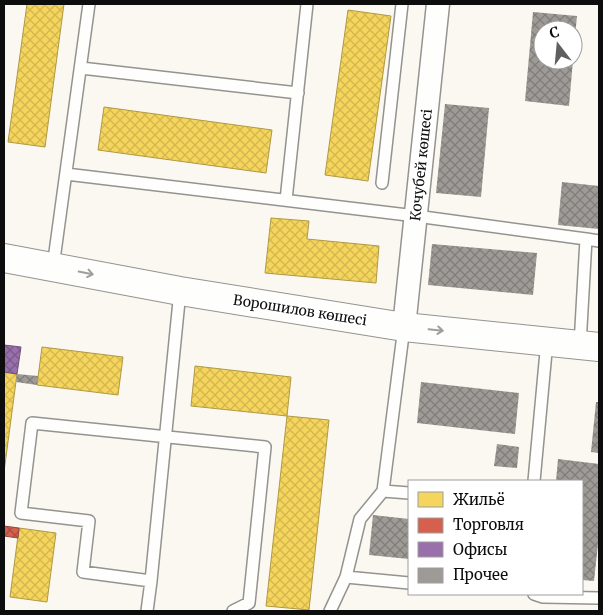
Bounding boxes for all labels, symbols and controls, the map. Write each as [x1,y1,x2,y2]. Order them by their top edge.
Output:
north arrow [533,20,583,70]
text: С [547,23,561,42]
street label: Кочубей көшесі [406,108,436,222]
one-way arrow [78,269,94,279]
street label: Ворошилов көшесі [232,291,369,330]
one-way arrow [428,325,444,335]
legend [408,480,583,595]
text: Жильё [453,490,505,509]
text: Торговля [453,515,524,534]
text: Офисы [453,540,508,559]
text: Прочее [453,565,508,584]

